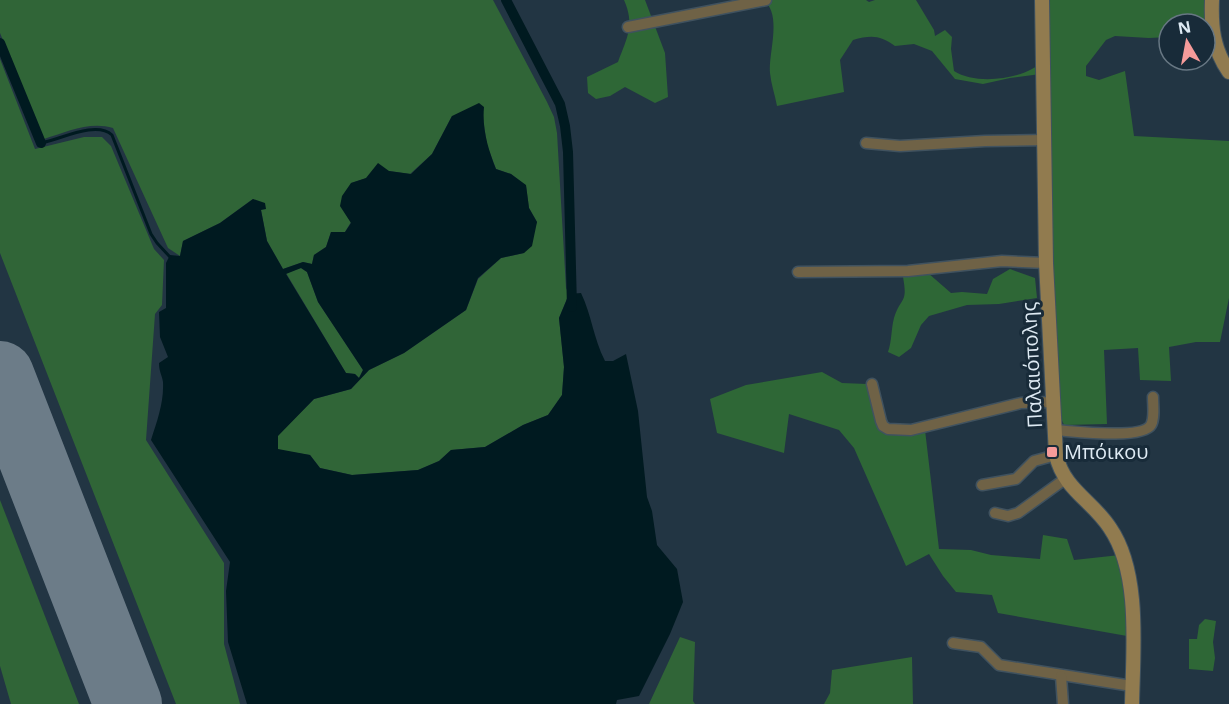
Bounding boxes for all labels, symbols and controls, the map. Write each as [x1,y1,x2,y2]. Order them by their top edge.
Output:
north arrow [1157,12,1217,72]
text: N [1176,15,1193,39]
street label: Παλαιόπολης [1015,301,1048,429]
place label: Μπόικου [1064,438,1149,465]
marker: Μπόικου [1045,445,1059,459]

